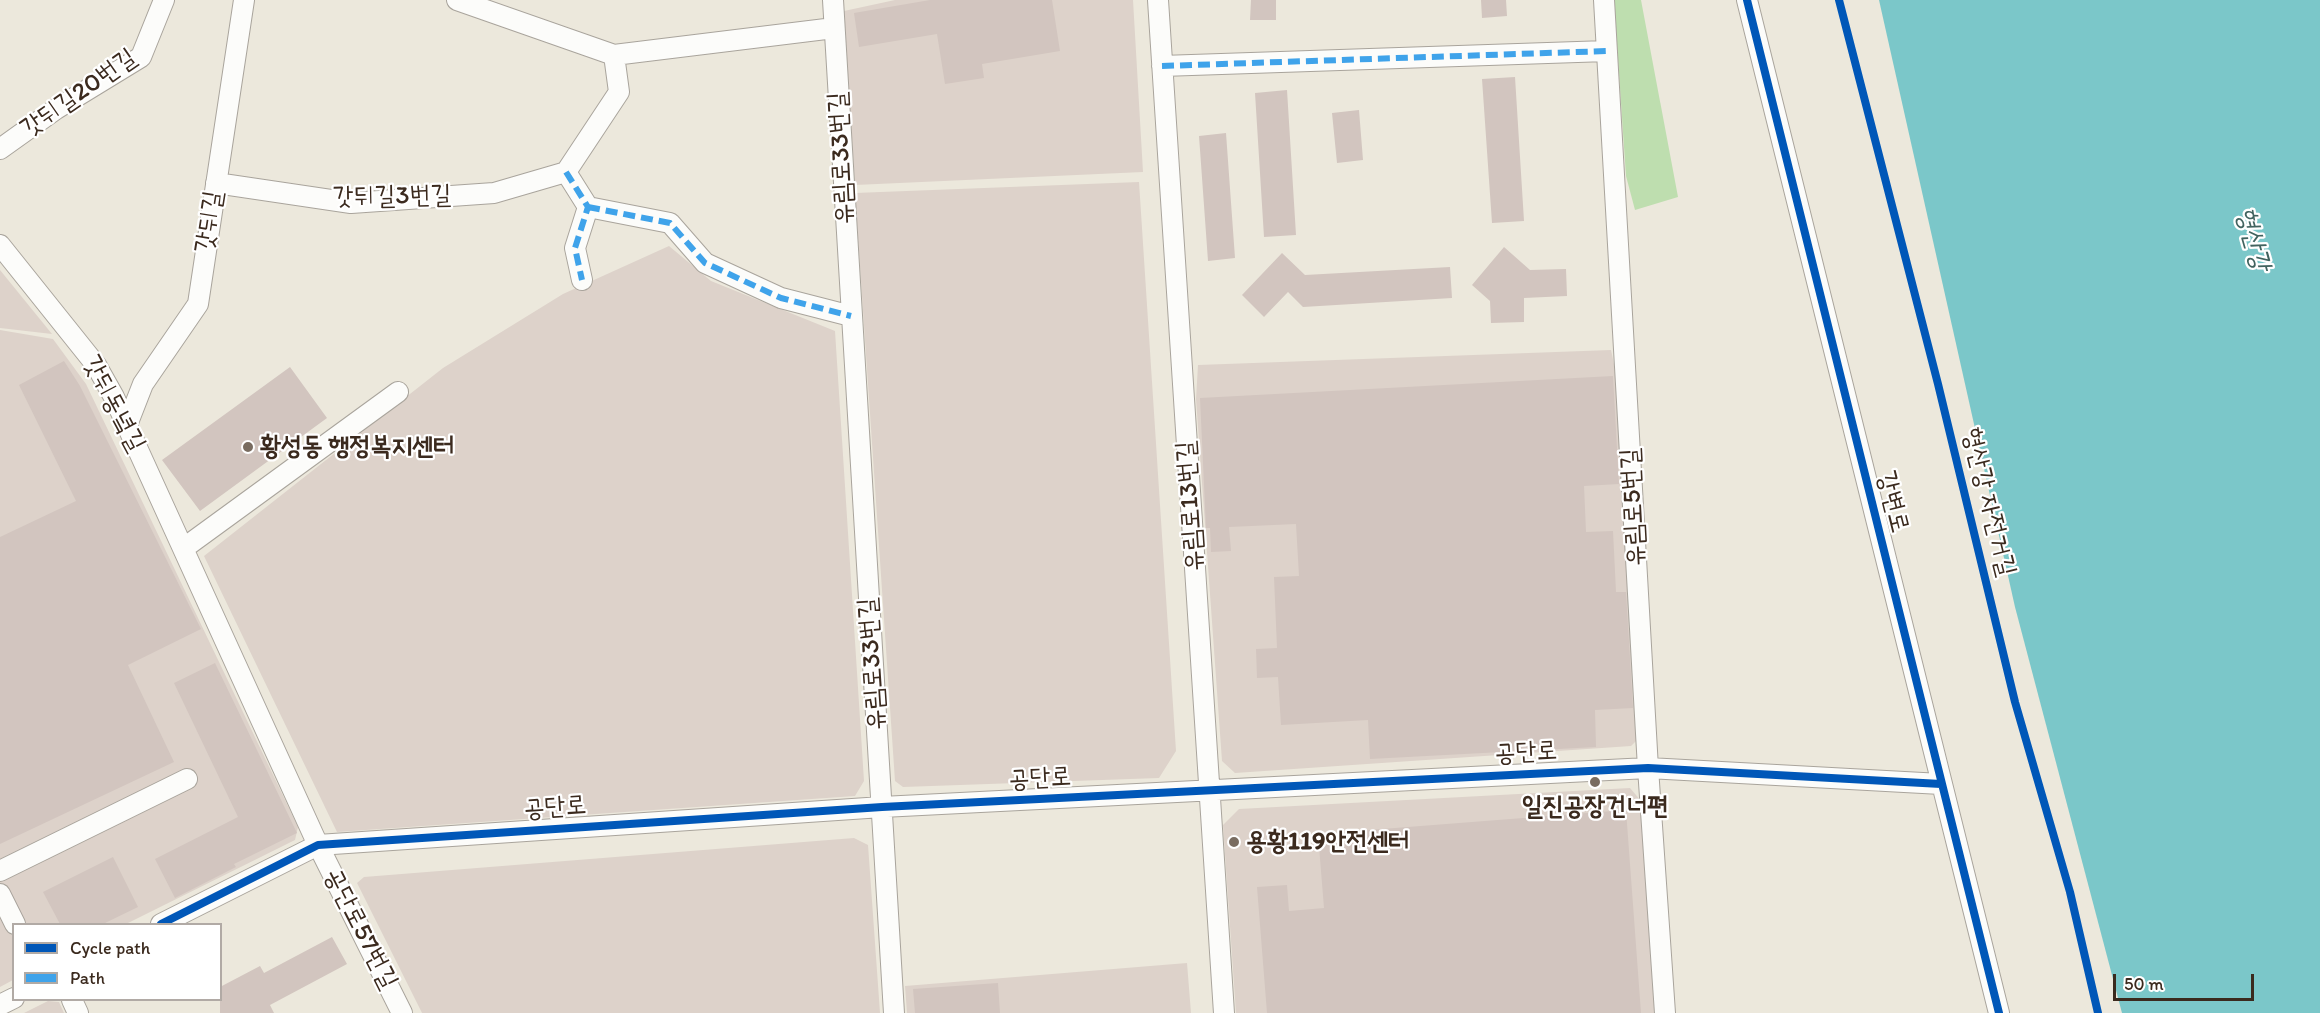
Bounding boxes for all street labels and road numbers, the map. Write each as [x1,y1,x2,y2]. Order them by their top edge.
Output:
street label: 갓뒤길20번길 [15,43,143,145]
street label: 유림로33번길 [823,91,861,225]
street label: 갓뒤길3번길 [332,180,452,214]
street label: 갓뒤길 [190,189,230,255]
street label: 갓뒤동녘길 [75,350,151,458]
street label: 형산강 자전거길 [1954,424,2022,580]
street label: 유림로13번길 [1171,440,1211,572]
street label: 유림로5번길 [1615,447,1653,567]
street label: 강변로 [1869,468,1915,536]
street label: 유림로33번길 [853,597,893,731]
street label: 공단로 [1494,736,1558,770]
street label: 공단로 [1008,762,1072,796]
street label: 공단로 [523,790,587,826]
street label: 공단로57번길 [316,863,404,995]

